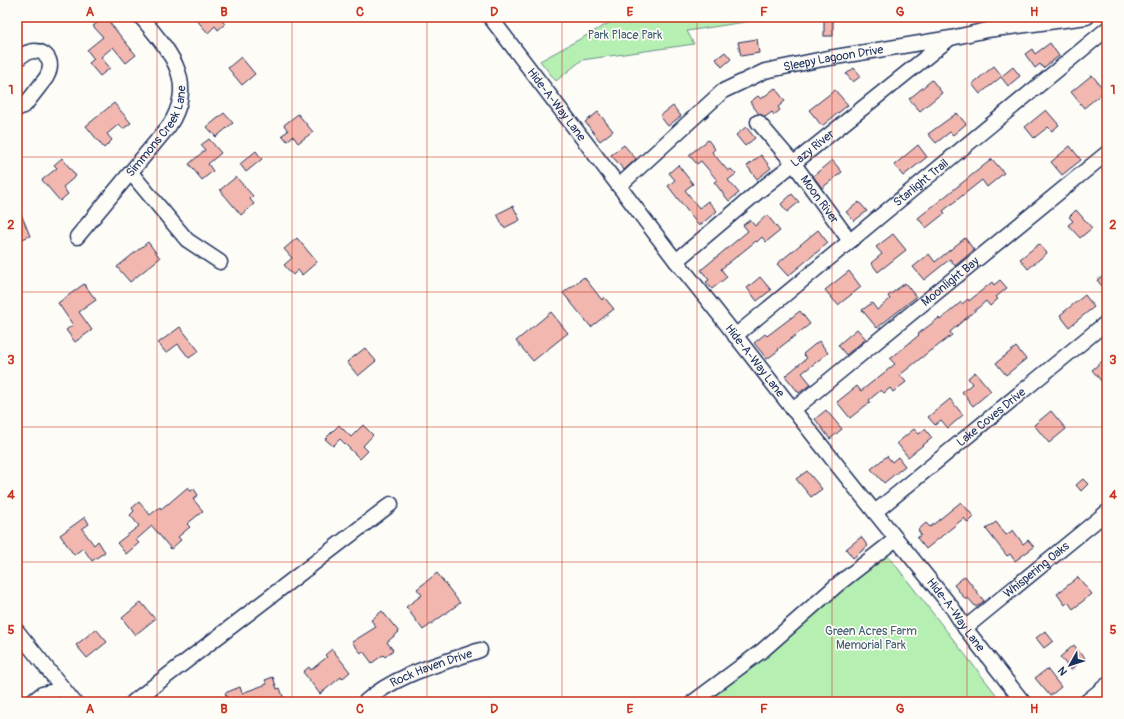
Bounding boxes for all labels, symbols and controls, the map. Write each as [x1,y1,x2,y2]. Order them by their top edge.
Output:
text: A [86,4,95,20]
text: B [220,4,228,20]
text: C [356,4,364,20]
text: D [490,4,498,20]
text: E [627,4,634,20]
text: F [760,4,768,20]
text: G [896,4,905,20]
text: H [1030,4,1038,20]
park label: Park Place Park [588,28,662,43]
street label: Sleepy Lagoon Drive [782,42,885,75]
street label: Hide-A-Way Lane [524,65,589,144]
text: 1 [8,82,14,98]
text: 1 [1110,82,1116,98]
street label: Simmons Creek Lane [123,85,189,180]
street label: Lazy River [788,126,838,170]
street label: Starlight Trail [890,155,952,210]
street label: Moon River [797,172,843,227]
text: 2 [7,217,15,233]
text: 2 [1109,217,1117,233]
street label: Moonlight Bay [918,253,982,309]
street label: Hide-A-Way Lane [722,321,788,400]
text: 3 [7,352,15,368]
text: 3 [1109,352,1117,368]
street label: Lake Coves Drive [954,384,1029,450]
text: 4 [7,487,15,503]
text: 4 [1109,487,1117,503]
street label: Whispering Oaks [1000,538,1073,601]
street label: Hide-A-Way Lane [923,575,988,655]
text: 5 [7,622,15,638]
text: 5 [1109,622,1117,638]
park label: Green Acres Farm Memorial Park [825,624,917,653]
north arrow [1050,645,1090,685]
street label: Rock Haven Drive [387,646,474,690]
text: N [1055,664,1070,678]
text: A [86,701,95,717]
text: B [220,701,228,717]
text: C [356,701,364,717]
text: D [490,701,498,717]
text: E [627,701,634,717]
text: F [760,701,768,717]
text: G [896,701,905,717]
text: H [1030,701,1038,717]

